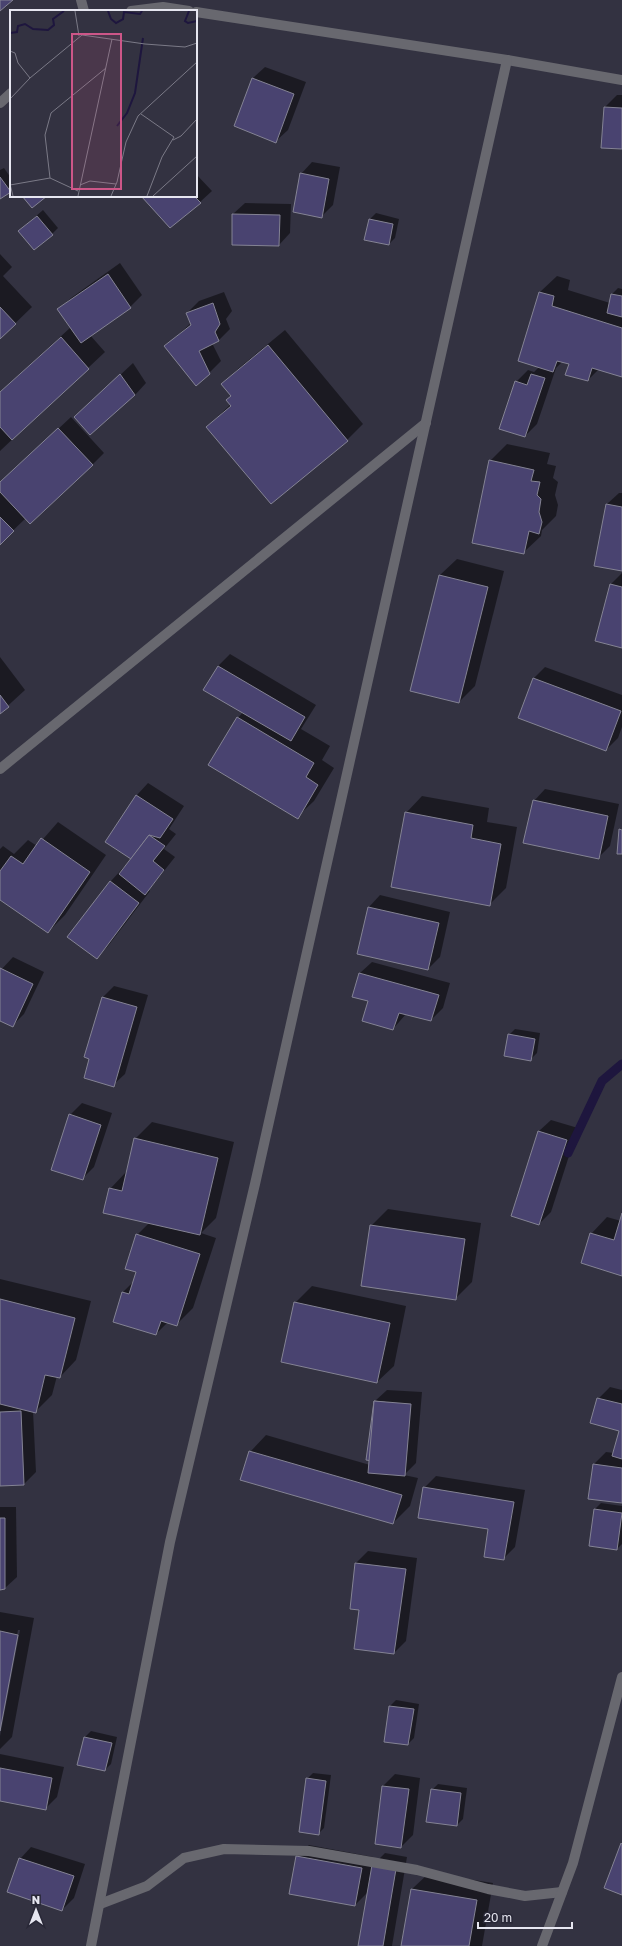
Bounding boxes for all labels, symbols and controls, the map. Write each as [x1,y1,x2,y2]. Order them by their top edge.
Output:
inset map [10,10,197,197]
north arrow [16,1890,56,1930]
text: N [32,1893,40,1906]
scale bar [478,1904,572,1930]
text: 20 m [484,1910,512,1925]

